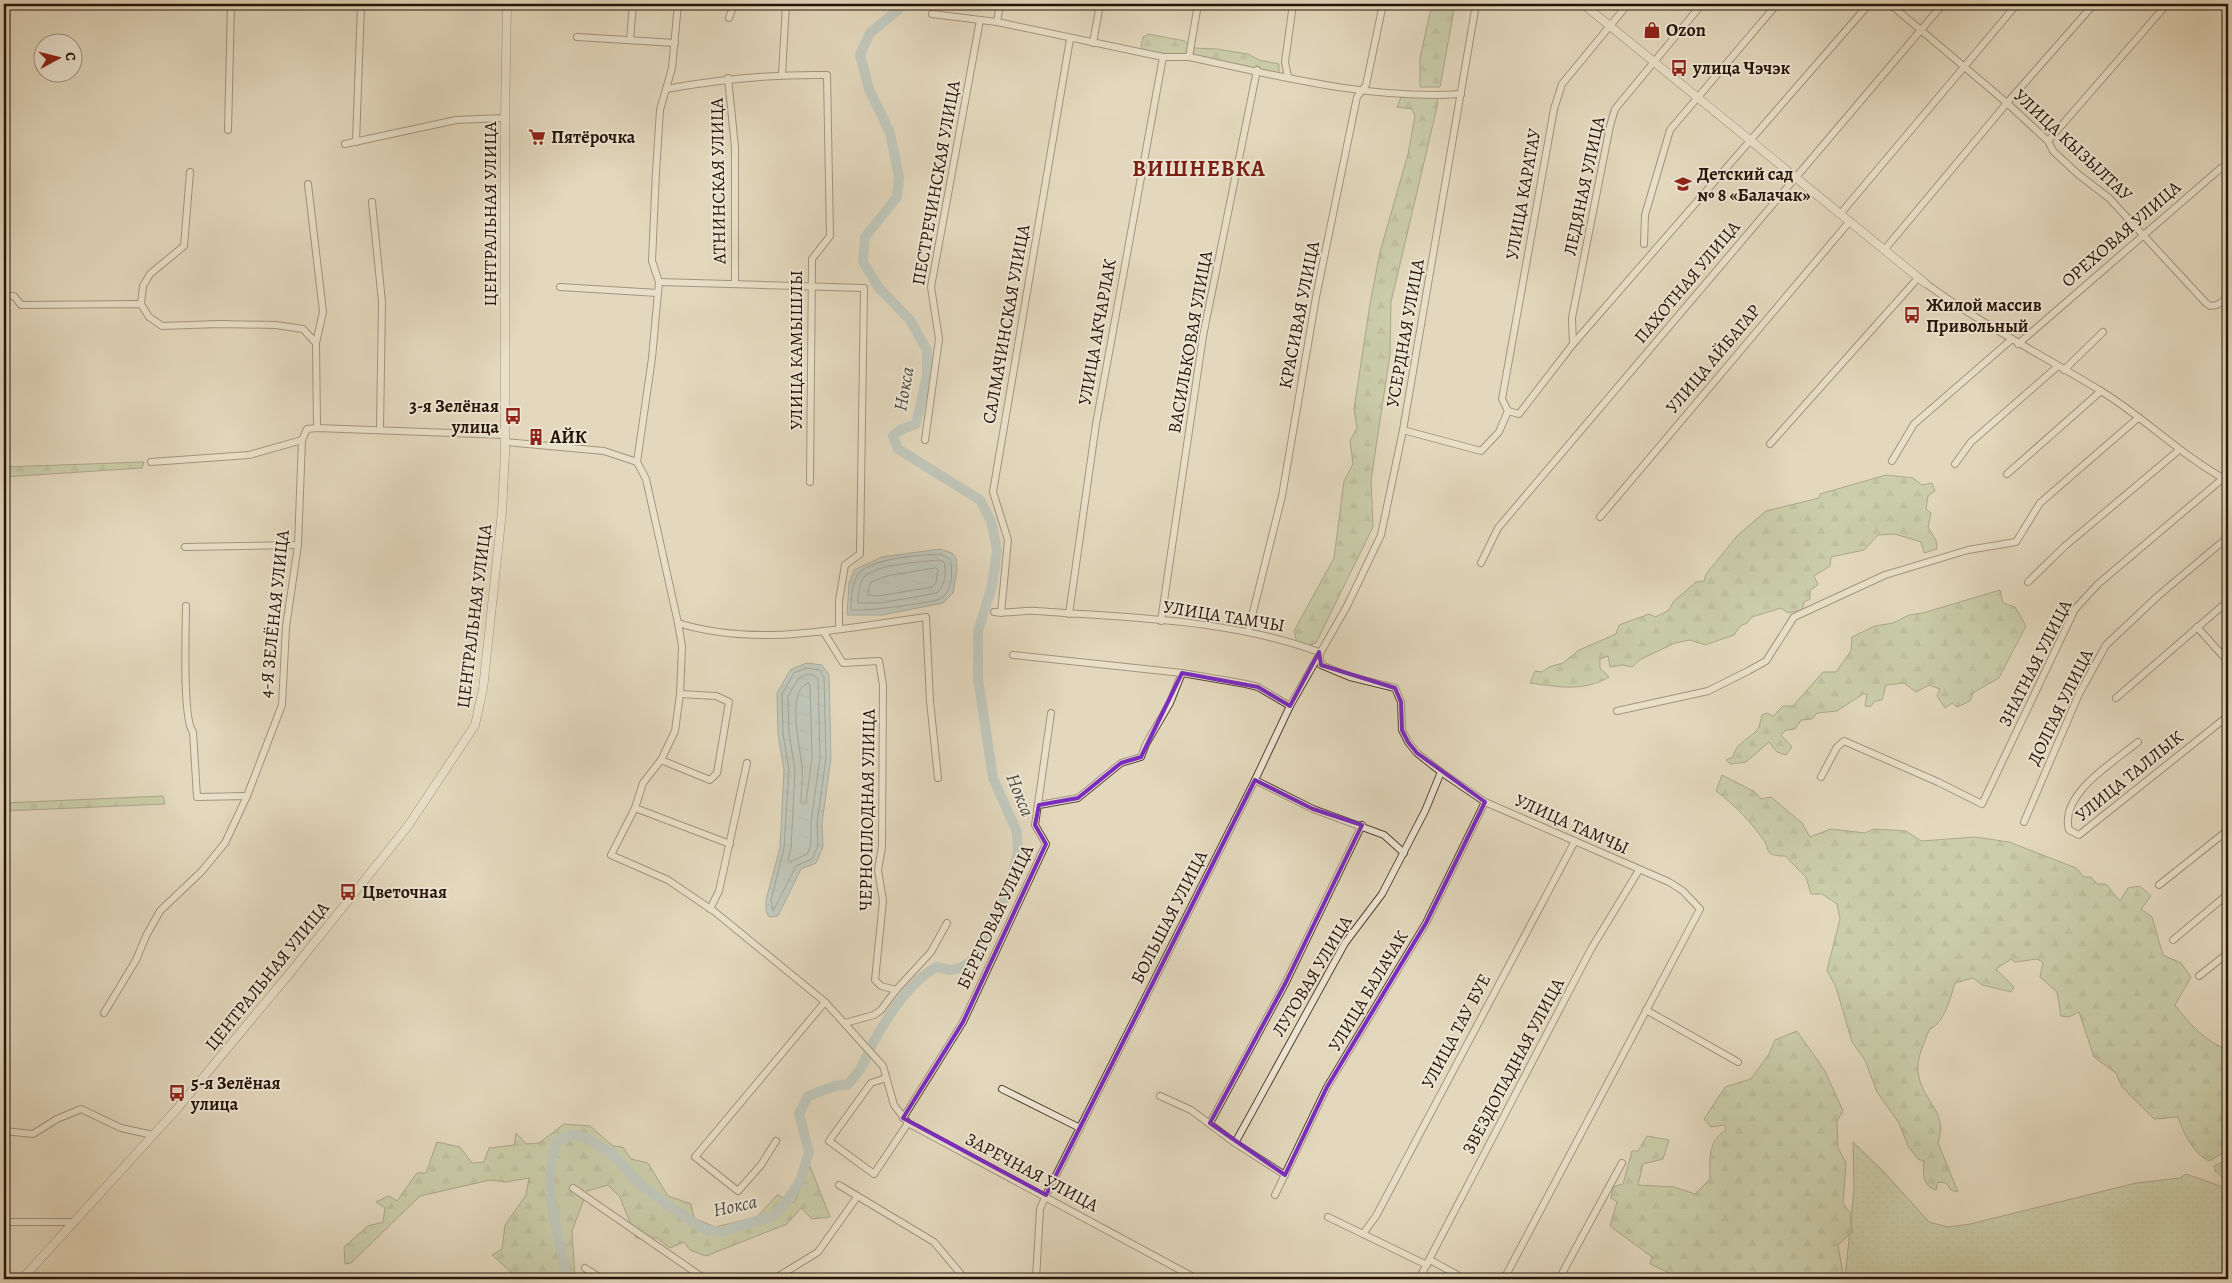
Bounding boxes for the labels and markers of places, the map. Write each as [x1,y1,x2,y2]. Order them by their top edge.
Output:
place label: Ozon [1666,18,1706,42]
shop icon: Ozon [1642,20,1662,40]
place label: улица Чэчэк [1692,56,1791,80]
bus stop icon: улица Чэчэк [1669,58,1689,78]
place label: Пятёрочка [551,125,636,149]
supermarket icon: Пятёрочка [527,127,547,147]
place label: Детский сад № 8 «Балачак» [1697,162,1811,207]
school or university icon: Детский сад № 8 «Балачак» [1673,174,1693,194]
place label: Жилой массив Привольный [1926,293,2042,338]
bus stop icon: Жилой массив Привольный [1902,305,1922,325]
place label: 3-я Зелёная улица [409,394,499,439]
bus stop icon: 3-я Зелёная улица [503,406,523,426]
place label: АЙК [549,425,587,449]
building icon: АЙК [526,427,546,447]
place label: Цветочная [362,880,447,904]
bus stop icon: Цветочная [338,882,358,902]
place label: 5-я Зелёная улица [190,1071,281,1116]
bus stop icon: 5-я Зелёная улица [167,1083,187,1103]

